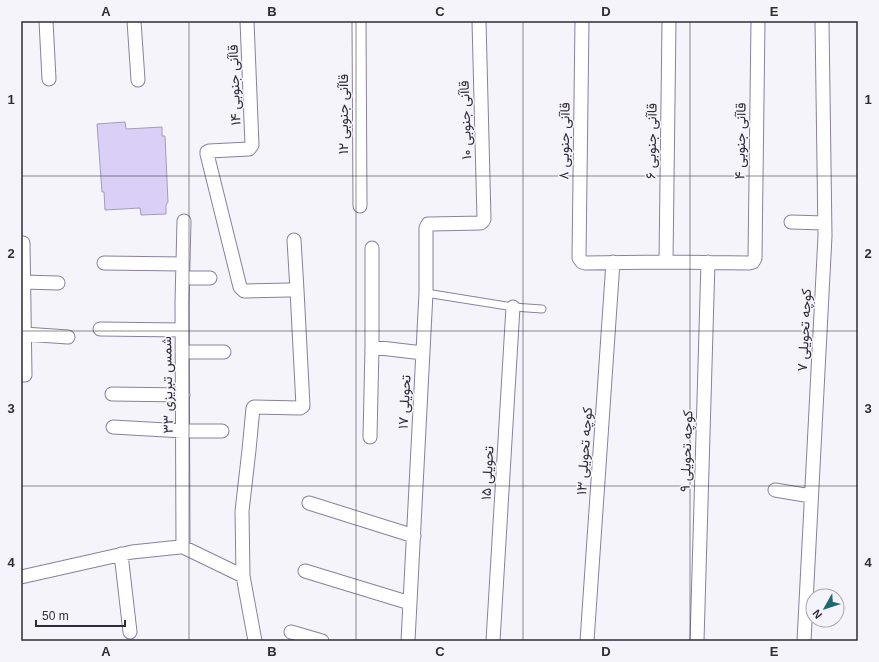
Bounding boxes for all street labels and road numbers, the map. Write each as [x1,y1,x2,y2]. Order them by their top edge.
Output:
street label: قاآنی جنوبی ۱۴ [225,44,244,126]
street label: قاآنی جنوبی ۱۲ [335,74,352,154]
street label: قاآنی جنوبی ۱۰ [456,80,475,160]
street label: قاآنی جنوبی ۸ [555,102,574,180]
street label: قاآنی جنوبی ۴ [731,102,750,180]
street label: قاآنی جنوبی ۶ [642,103,661,179]
street label: کوچه تحویلی ۷ [794,288,816,372]
street label: شمس تبریزی ۳۳ [158,336,177,434]
street label: تحویلی ۱۷ [395,375,414,430]
street label: کوچه تحویلی ۱۳ [573,407,597,496]
street label: کوچه تحویلی ۹ [677,410,697,492]
street label: تحویلی ۱۵ [478,446,497,501]

